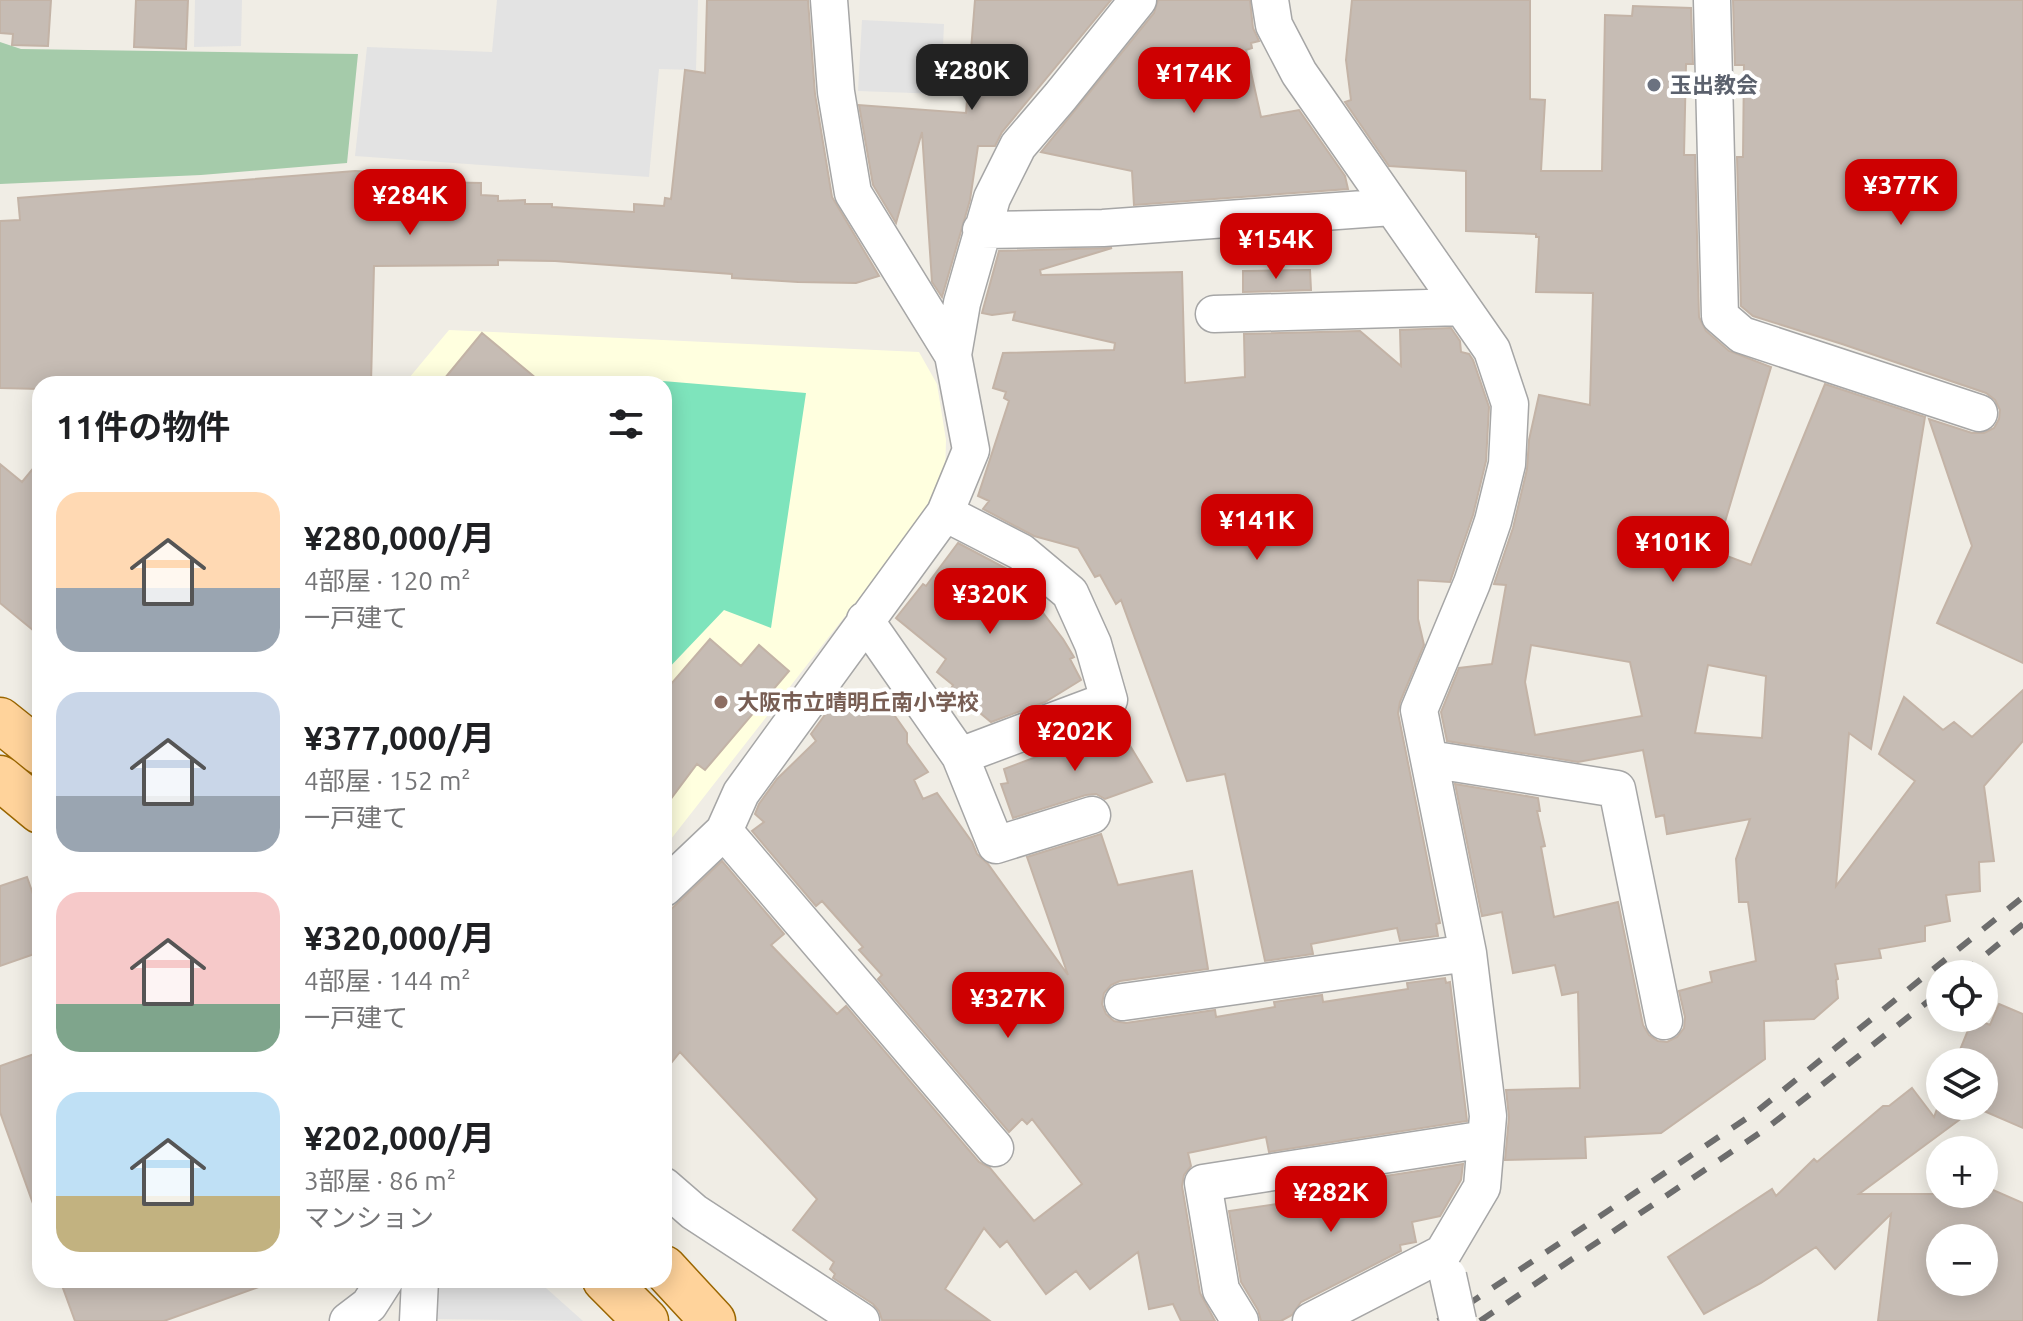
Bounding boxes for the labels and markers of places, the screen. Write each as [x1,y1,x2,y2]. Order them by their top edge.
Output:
pin: ¥280K [916,44,1028,112]
pin: ¥174K [1138,47,1250,115]
place label: 玉出教会 [1670,72,1758,97]
marker: 玉出教会 [1645,76,1663,94]
pin: ¥377K [1845,159,1957,227]
pin: ¥284K [354,169,466,237]
pin: ¥154K [1220,213,1332,281]
pin: ¥141K [1201,494,1313,562]
pin: ¥101K [1617,516,1729,584]
pin: ¥320K [934,568,1046,636]
place label: 大阪市立晴明丘南小学校 [737,689,979,714]
marker: 大阪市立晴明丘南小学校 [712,693,730,711]
pin: ¥202K [1019,705,1131,773]
pin: ¥327K [952,972,1064,1040]
pin: ¥282K [1275,1166,1387,1234]

